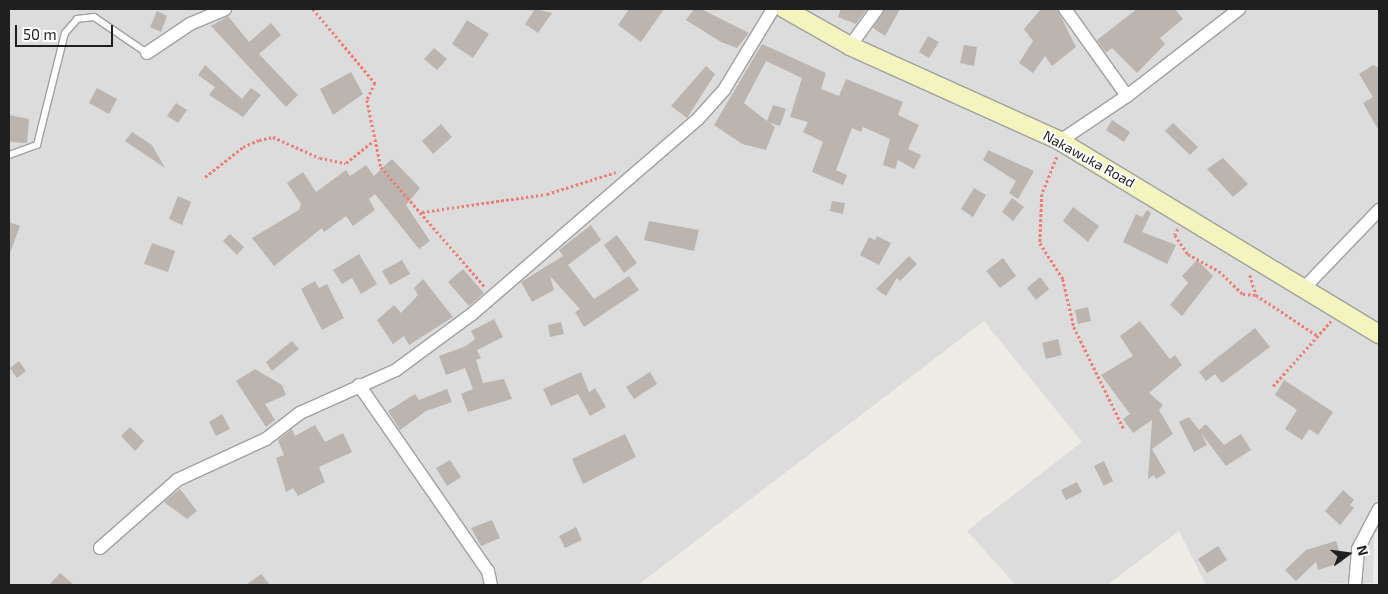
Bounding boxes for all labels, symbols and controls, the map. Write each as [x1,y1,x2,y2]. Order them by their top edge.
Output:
scale bar [18,15,115,47]
text: 50 m [23,25,57,43]
street label: Nakawuka Road [1040,127,1138,191]
north arrow [1323,529,1373,579]
text: N [1354,543,1373,557]

